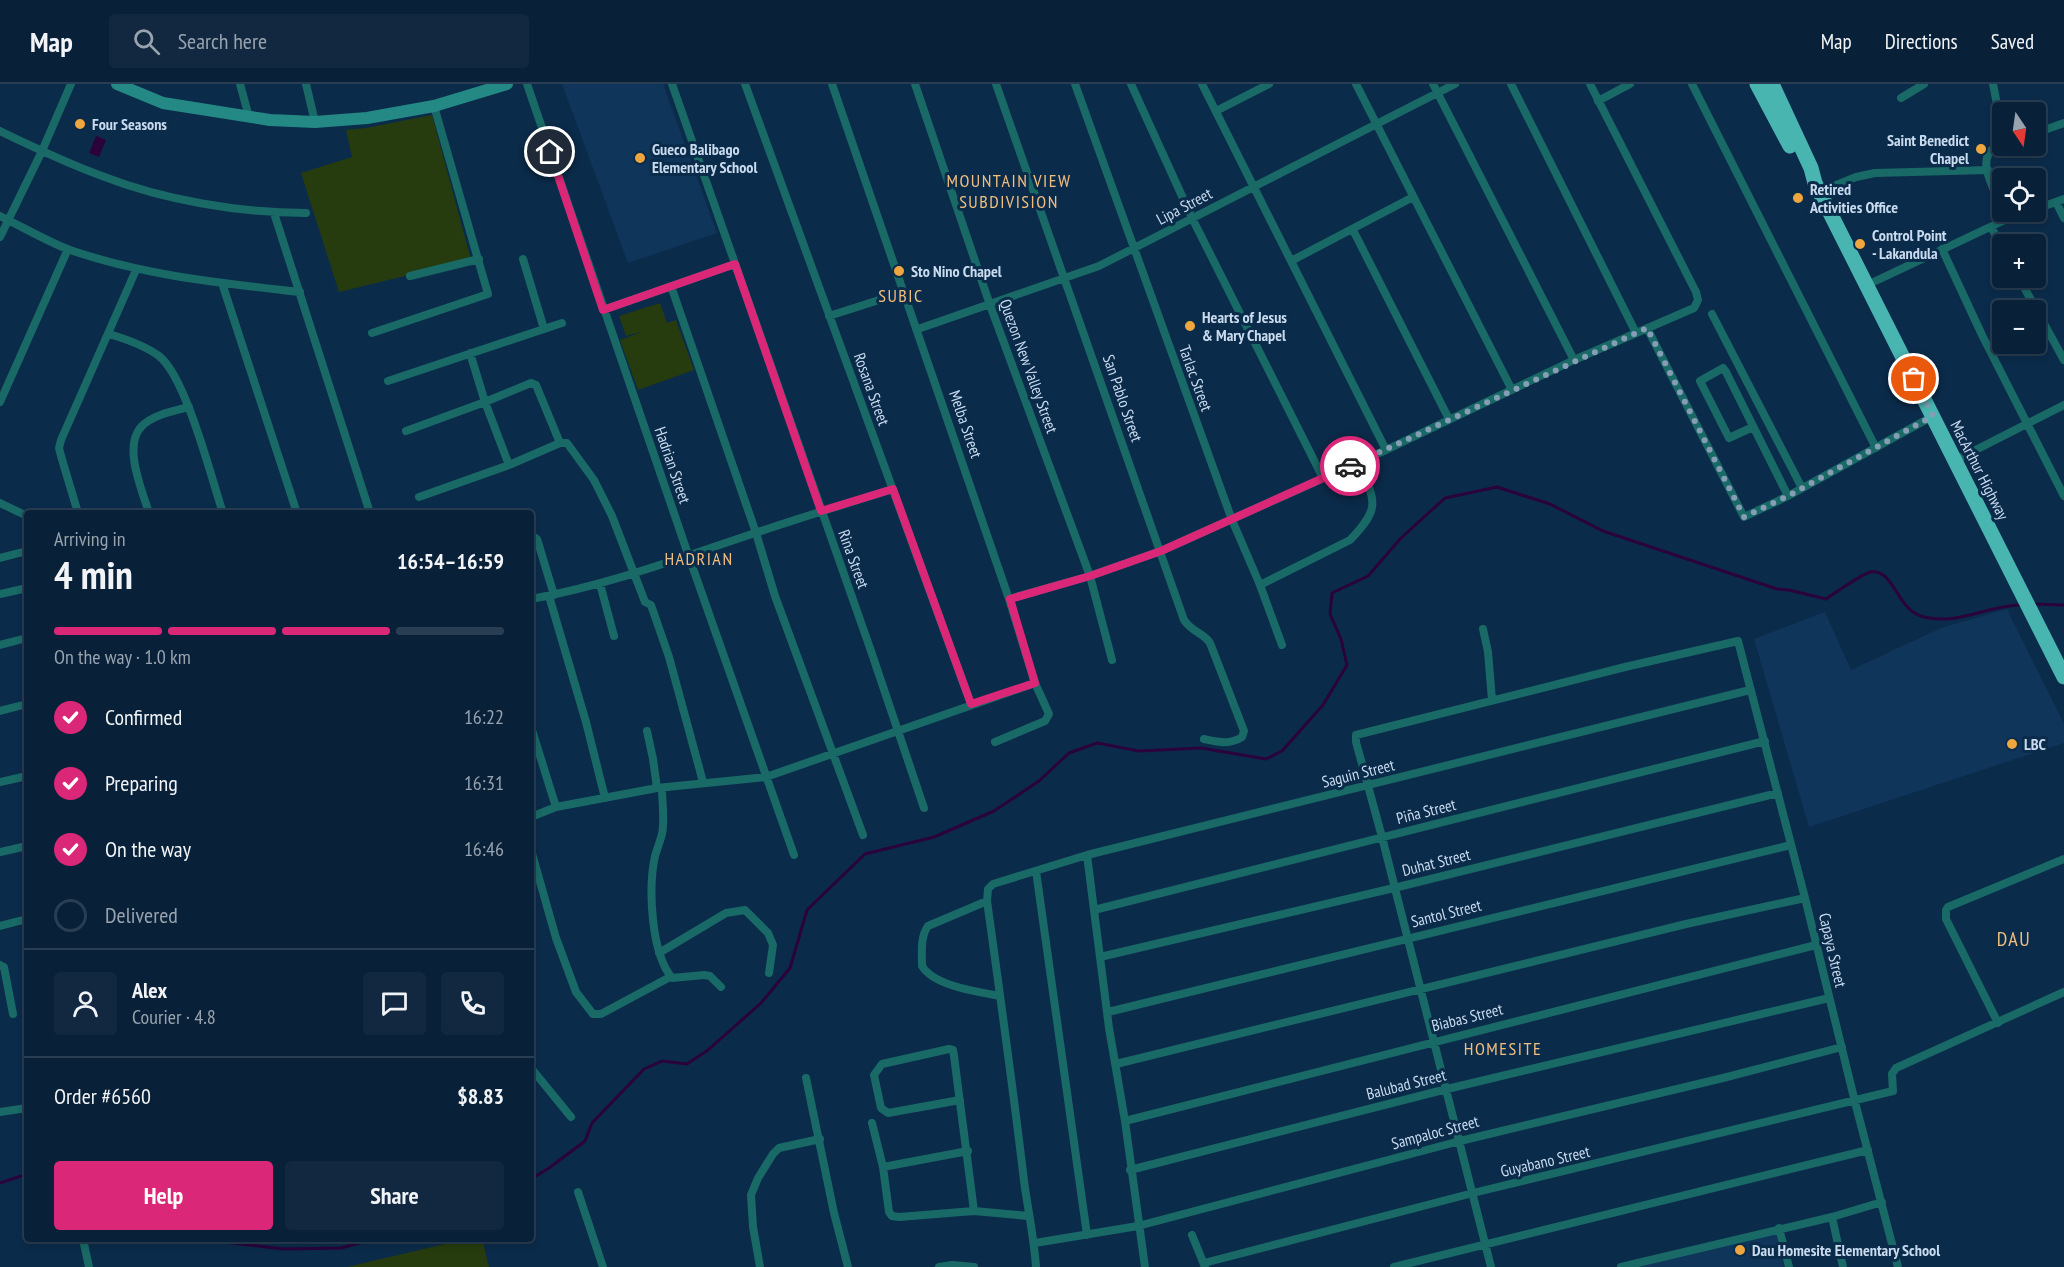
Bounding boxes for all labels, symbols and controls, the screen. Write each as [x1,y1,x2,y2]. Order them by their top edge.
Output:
search box [109,14,529,68]
text: Map [30,23,73,60]
icon: search [130,25,163,58]
text: Search here [178,27,267,55]
text: Map [1821,28,1852,55]
text: Directions [1885,28,1958,55]
text: Saved [1991,28,2034,55]
north arrow [1992,102,2046,156]
map controls [1992,102,2046,354]
place label: Four Seasons [92,114,167,134]
marker: Four Seasons [73,117,87,131]
pin [524,126,575,177]
place label: Saint Benedict Chapel [1887,130,1969,168]
icon: home [533,135,566,168]
place label: Gueco Balibago Elementary School [652,139,757,177]
marker: Saint Benedict Chapel [1974,142,1988,156]
marker: Gueco Balibago Elementary School [633,151,647,165]
button: locate [1992,168,2046,222]
district label: MOUNTAIN VIEW SUBDIVISION [946,169,1072,213]
place label: Retired Activities Office [1809,179,1898,217]
street label: Lipa Street [1153,183,1216,229]
marker: Retired Activities Office [1791,191,1805,205]
place label: Control Point - Lakandula [1872,225,1947,263]
button: + [1992,234,2046,288]
marker: Control Point - Lakandula [1853,237,1867,251]
place label: Sto Nino Chapel [911,261,1002,281]
marker: Sto Nino Chapel [892,264,906,278]
district label: SUBIC [878,284,924,307]
street label: Quezon New Valley Street [995,296,1063,436]
button: − [1992,300,2046,354]
place label: Hearts of Jesus & Mary Chapel [1202,307,1287,345]
marker: Hearts of Jesus & Mary Chapel [1183,319,1197,333]
street label: Tarlac Street [1175,342,1217,414]
street label: Rosana Street [850,350,895,429]
street label: San Pablo Street [1099,352,1147,445]
pin [1888,353,1939,404]
icon: bag [1897,362,1930,395]
street label: Melba Street [945,387,987,461]
street label: MacArthur Highway [1946,417,2014,523]
street label: Hadrian Street [651,424,696,506]
courier [1320,436,1380,496]
icon: car [1334,450,1367,483]
text: Arriving in [54,526,126,552]
street label: Rina Street [834,527,874,592]
text: 16:54–16:59 [397,547,504,575]
district label: HADRIAN [664,547,734,570]
text: 4 min [54,549,133,600]
text: On the way · 1.0 km [54,644,191,670]
icon: check [54,701,87,734]
text: Confirmed [105,703,182,731]
text: 16:22 [464,704,504,730]
place label: LBC [2024,734,2047,754]
marker: LBC [2005,737,2019,751]
street label: Saguin Street [1320,754,1397,792]
icon: check [54,767,87,800]
text: Preparing [105,769,178,797]
text: 16:31 [464,770,504,796]
street label: Piña Street [1394,794,1458,828]
icon: check [54,833,87,866]
text: On the way [105,835,191,863]
text: 16:46 [464,836,504,862]
street label: Duhat Street [1400,844,1473,880]
street label: Santol Street [1409,894,1484,931]
text: Delivered [105,901,178,929]
street label: Capaya Street [1815,911,1851,990]
district label: DAU [1997,926,2031,952]
button: person [54,972,117,1035]
button: chat [363,972,426,1035]
button: phone [441,972,504,1035]
text: Alex [132,976,167,1004]
street label: Biabas Street [1429,998,1505,1035]
text: Courier · 4.8 [132,1004,216,1030]
district label: HOMESITE [1464,1037,1542,1060]
street label: Balubad Street [1364,1064,1448,1104]
text: Order #6560 [54,1082,151,1110]
text: $8.83 [457,1082,504,1110]
street label: Sampaloc Street [1389,1111,1481,1153]
street label: Guyabano Street [1498,1141,1592,1181]
button: Help [54,1161,273,1230]
button: Share [285,1161,504,1230]
place label: Dau Homesite Elementary School [1752,1240,1940,1260]
marker: Dau Homesite Elementary School [1733,1243,1747,1257]

